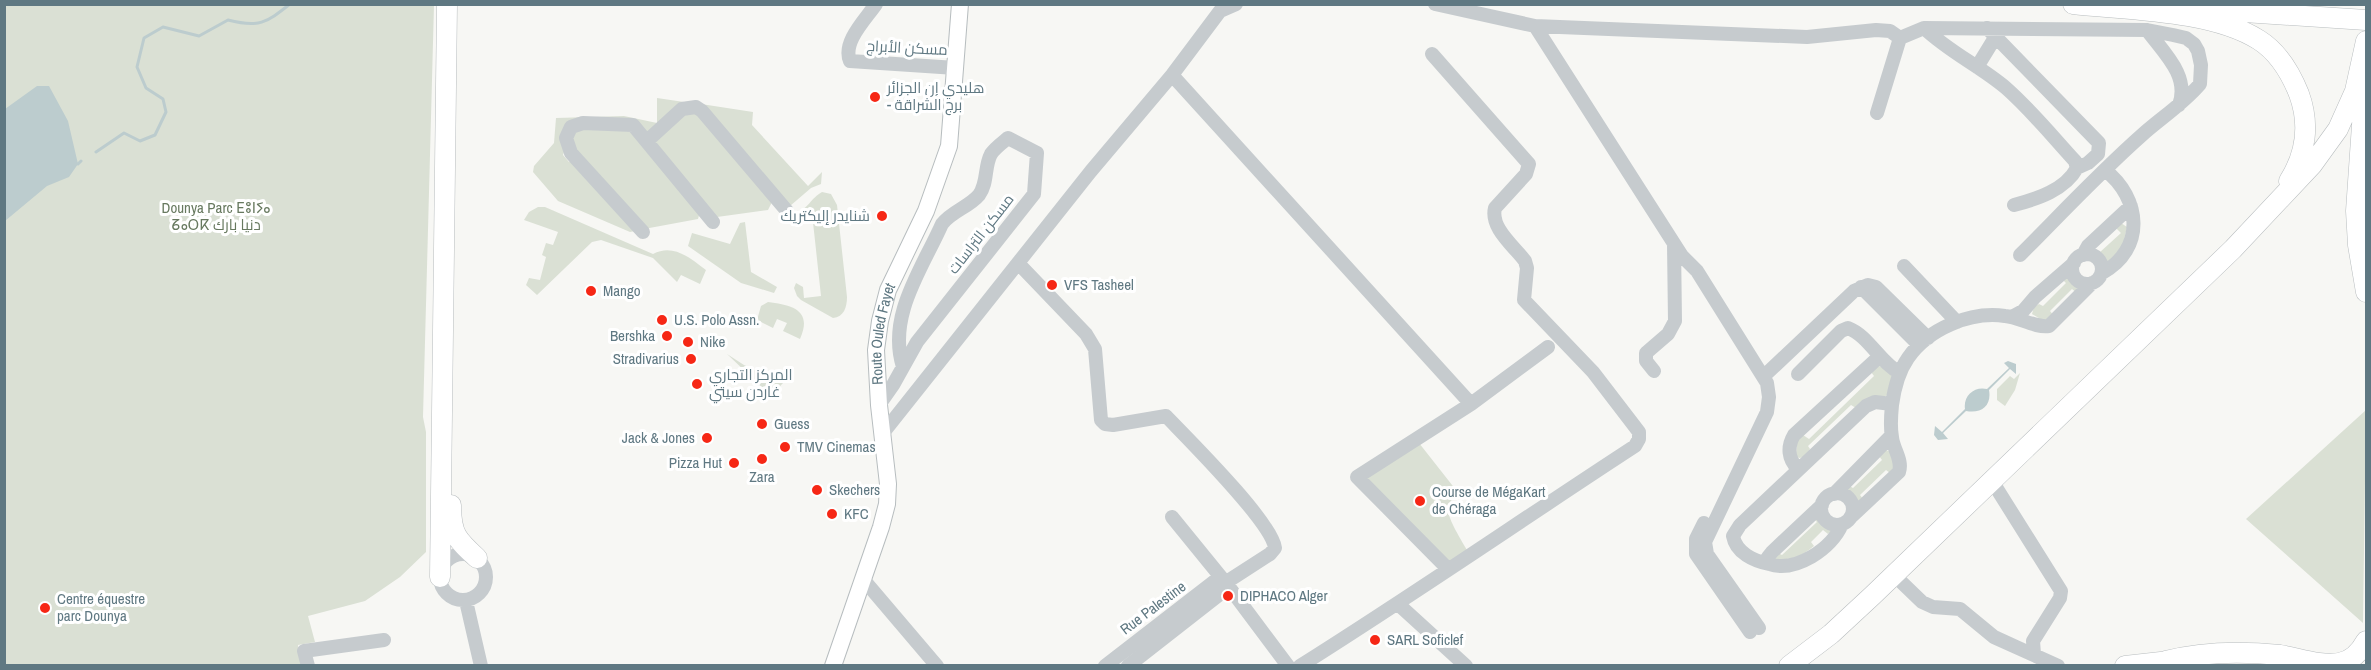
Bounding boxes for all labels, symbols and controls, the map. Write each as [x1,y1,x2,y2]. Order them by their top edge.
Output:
street label: مسكن الأبراج [866,35,948,61]
place label: هليدي إن الجزائر - برج الشراقة [886,77,985,116]
marker: هليدي إن الجزائر - برج الشراقة [868,90,882,104]
street label: مسكن التراسات [943,189,1018,278]
park label: Dounya Parc ⴹⵓⵏⵢⴰ ⵒⴰⵔⴽ دنيا بارك [162,197,270,235]
place label: شنايدر إليكتريك [781,205,870,226]
marker: شنايدر إليكتريك [875,209,889,223]
place label: VFS Tasheel [1064,274,1134,295]
marker: VFS Tasheel [1045,278,1059,292]
street label: Route Ouled Fayet [865,279,900,385]
place label: Mango [603,280,641,301]
marker: Mango [584,284,598,298]
place label: U.S. Polo Assn. [674,309,759,330]
marker: U.S. Polo Assn. [655,313,669,327]
place label: Bershka [610,325,655,346]
marker: Bershka [660,329,674,343]
place label: Nike [700,331,725,352]
marker: Nike [681,335,695,349]
place label: Stradivarius [613,348,679,369]
marker: Stradivarius [684,352,698,366]
place label: المركز التجاري غاردن سيتي [709,364,793,404]
marker: المركز التجاري غاردن سيتي [690,377,704,391]
place label: Guess [774,413,810,434]
marker: Guess [755,417,769,431]
place label: Jack & Jones [622,427,695,448]
marker: Jack & Jones [700,431,714,445]
place label: TMV Cinemas [797,436,876,457]
marker: TMV Cinemas [778,440,792,454]
place label: Pizza Hut [669,452,723,473]
marker: Zara [755,452,769,466]
marker: Pizza Hut [727,456,741,470]
place label: Zara [749,466,775,487]
place label: Skechers [829,479,880,500]
place label: Course de MégaKart de Chéraga [1432,481,1546,519]
marker: Skechers [810,483,824,497]
marker: Course de MégaKart de Chéraga [1413,494,1427,508]
place label: KFC [844,503,869,524]
marker: KFC [825,507,839,521]
street label: Rue Palestine [1116,576,1190,639]
place label: DIPHACO Alger [1240,585,1328,606]
place label: Centre équestre parc Dounya [57,588,145,626]
marker: DIPHACO Alger [1221,589,1235,603]
marker: Centre équestre parc Dounya [38,601,52,615]
place label: SARL Soficlef [1387,629,1464,650]
marker: SARL Soficlef [1368,633,1382,647]

